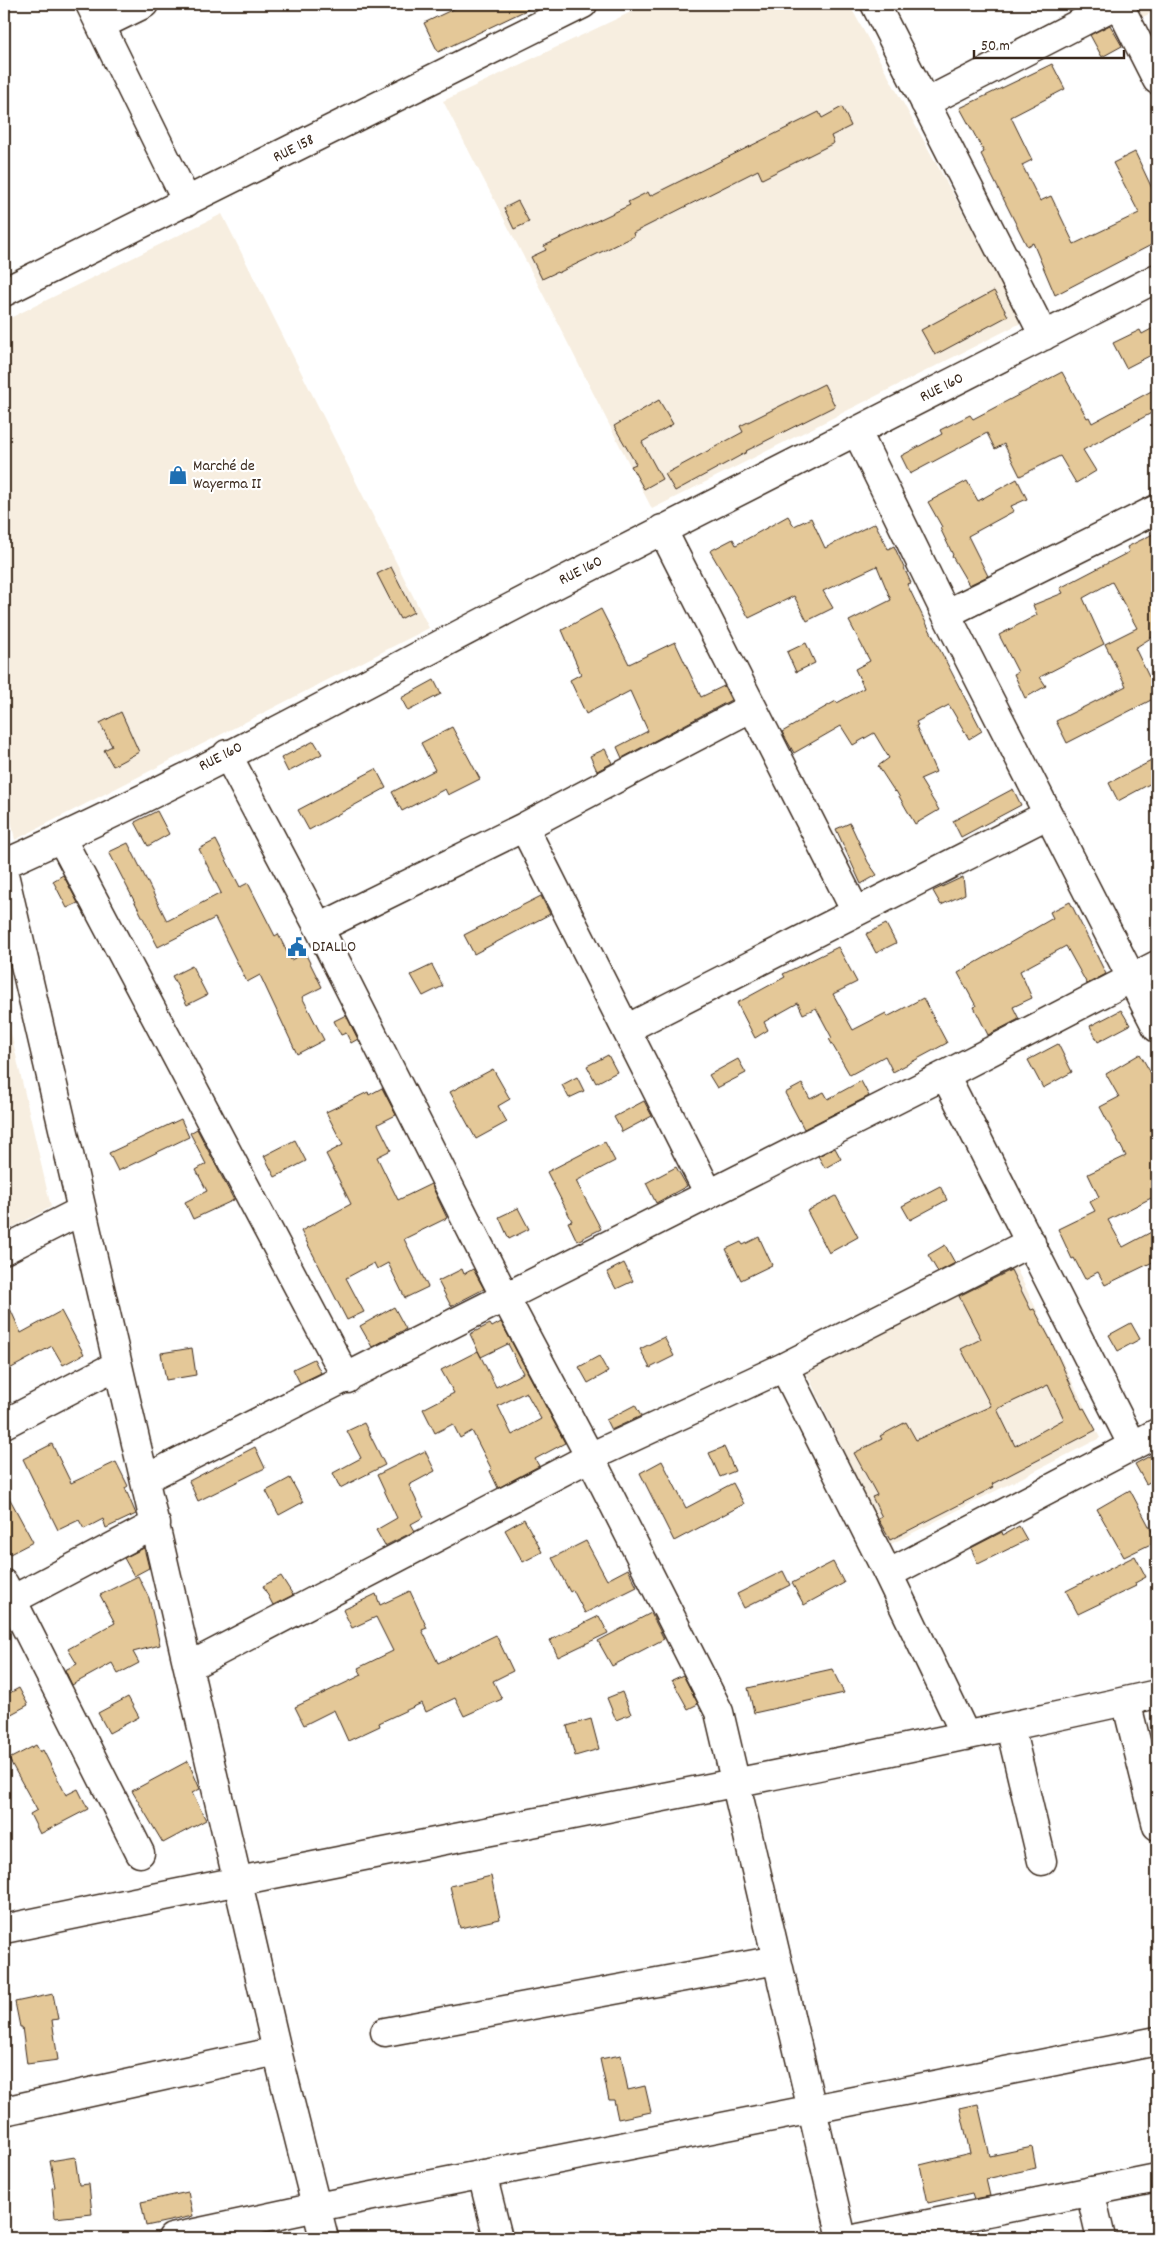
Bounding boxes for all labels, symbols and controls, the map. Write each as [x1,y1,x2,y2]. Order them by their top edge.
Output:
scale bar [974,28,1124,60]
text: 50 m [981,36,1010,58]
street label: RUE 158 [269,129,319,169]
street label: RUE 160 [916,367,968,409]
place label: Marché de Wayerma II [193,455,261,496]
shop icon: Marché de Wayerma II [167,464,189,486]
street label: RUE 160 [555,550,607,592]
street label: RUE 160 [195,736,247,778]
public building icon: DIALLO [286,936,308,958]
place label: DIALLO [312,936,356,959]

